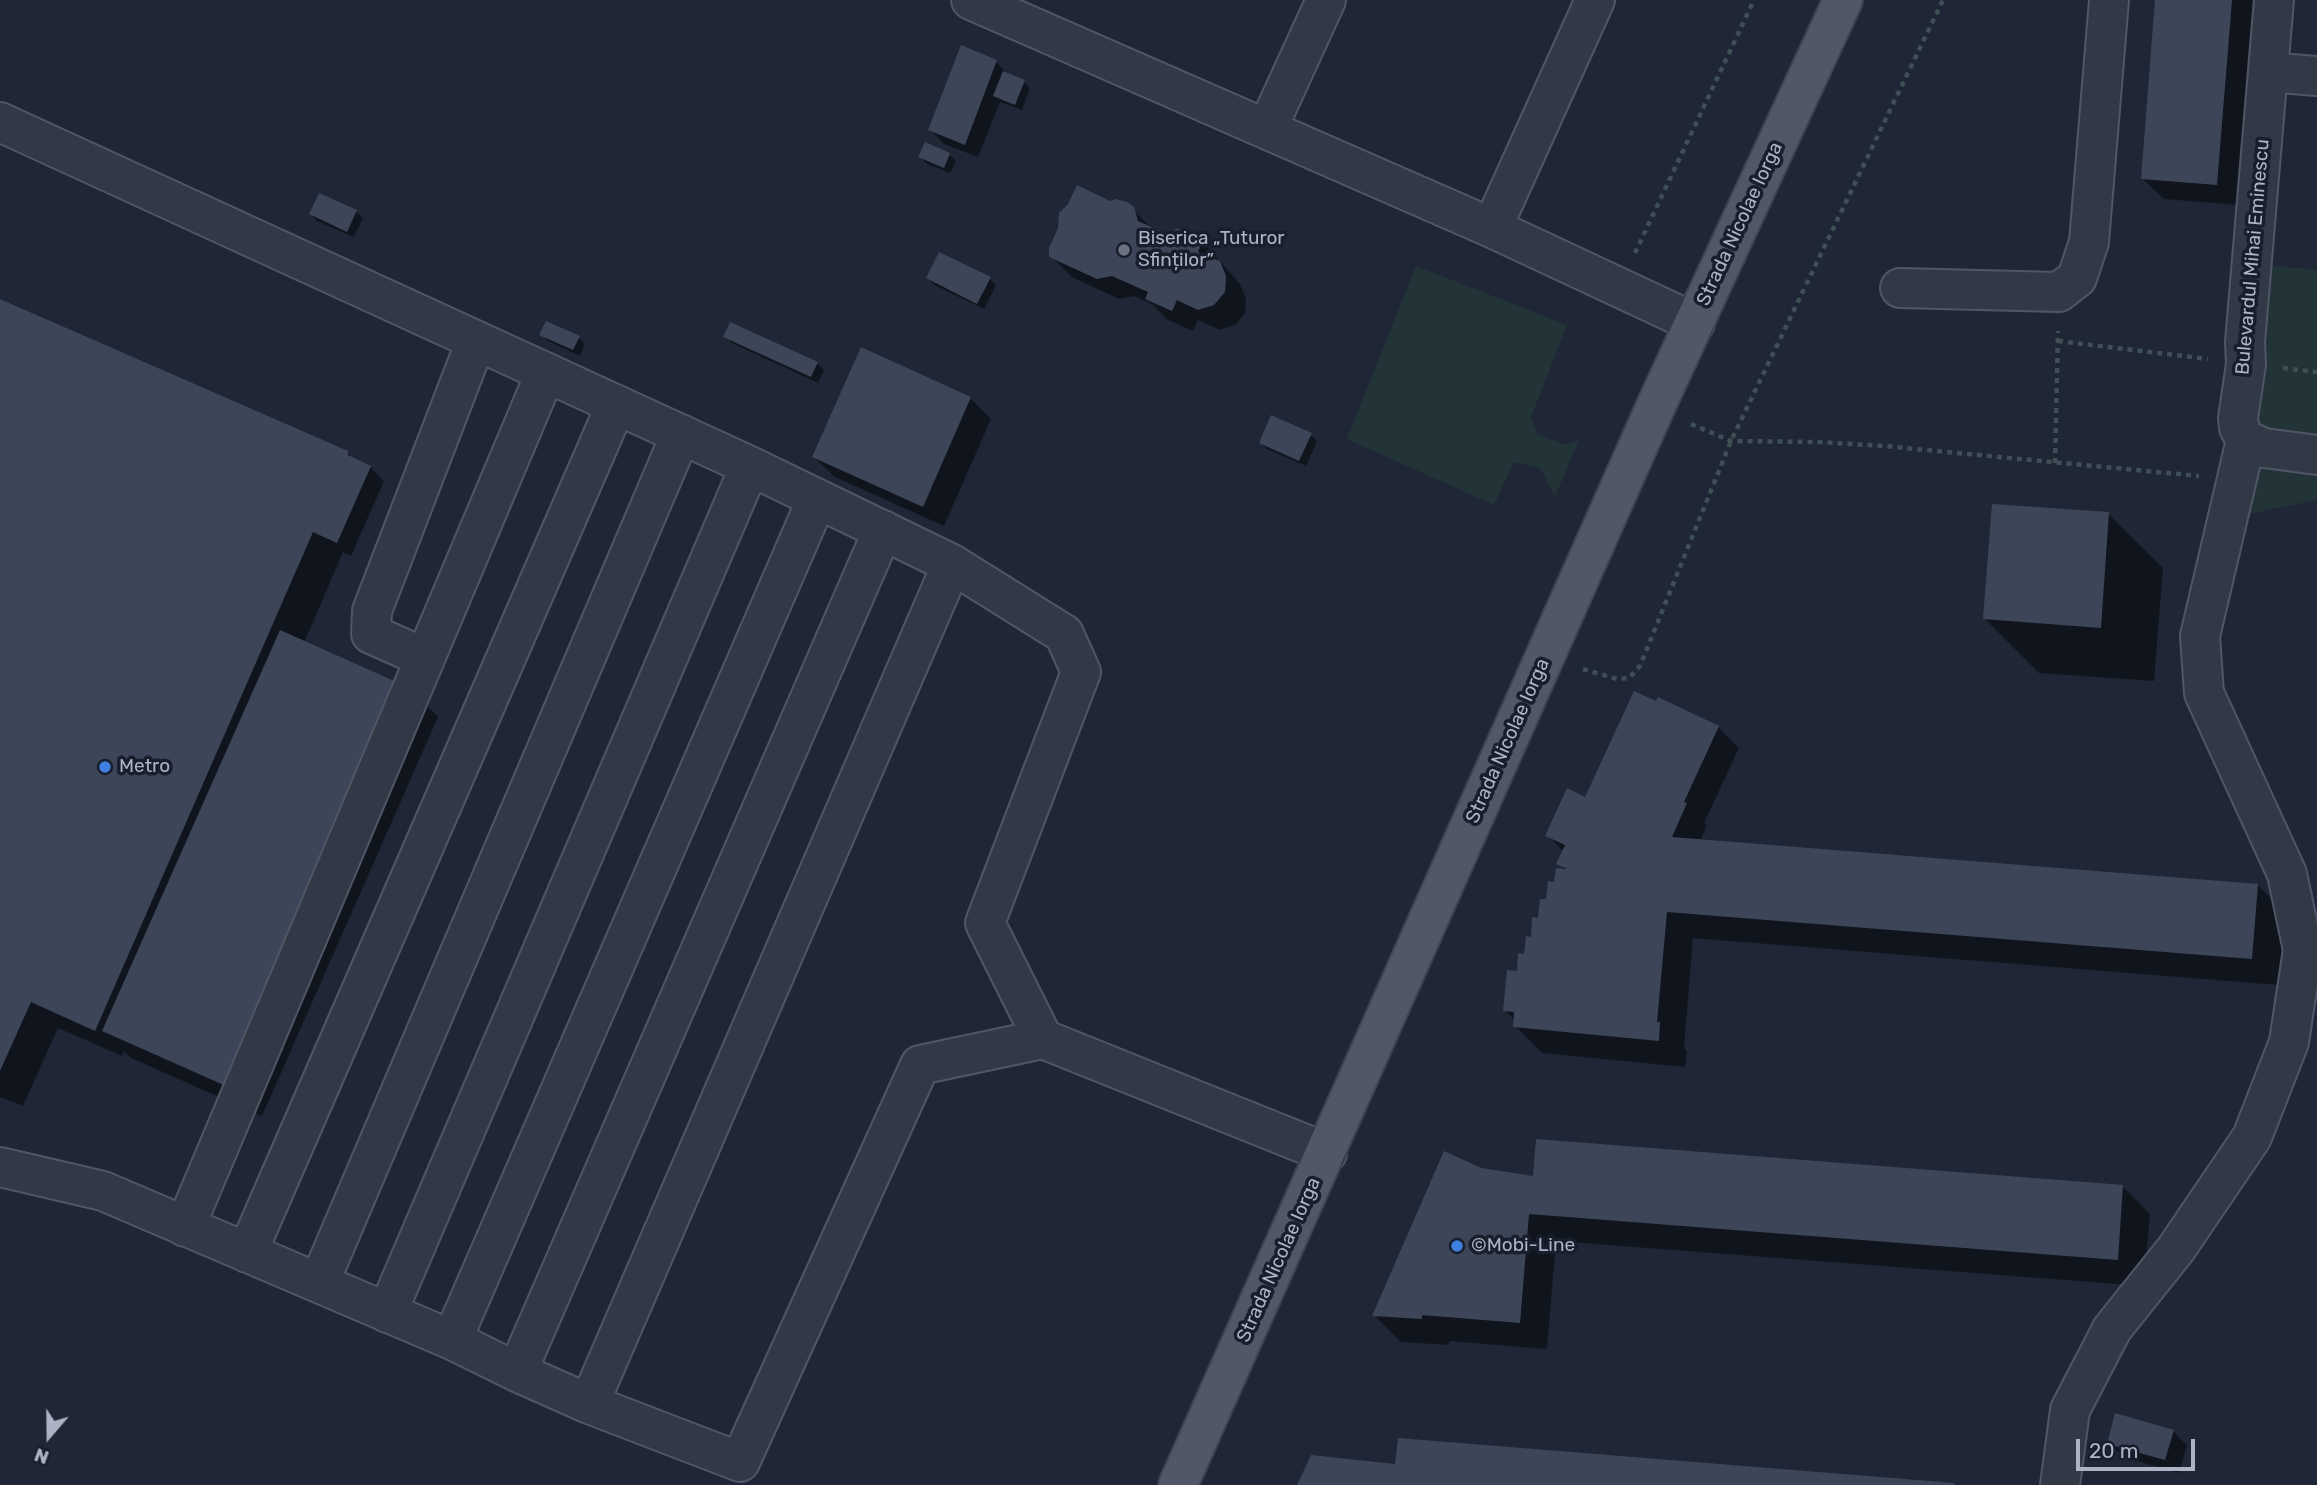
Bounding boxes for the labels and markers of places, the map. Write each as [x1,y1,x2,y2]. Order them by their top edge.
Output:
place label: Biserica „Tuturor Sfinților” [1138,228,1285,272]
marker: Biserica „Tuturor Sfinților” [1116,242,1132,258]
place label: Metro [119,756,170,778]
marker: Metro [97,759,113,775]
place label: ©Mobi-Line [1471,1235,1575,1257]
marker: ©Mobi-Line [1449,1238,1465,1254]

